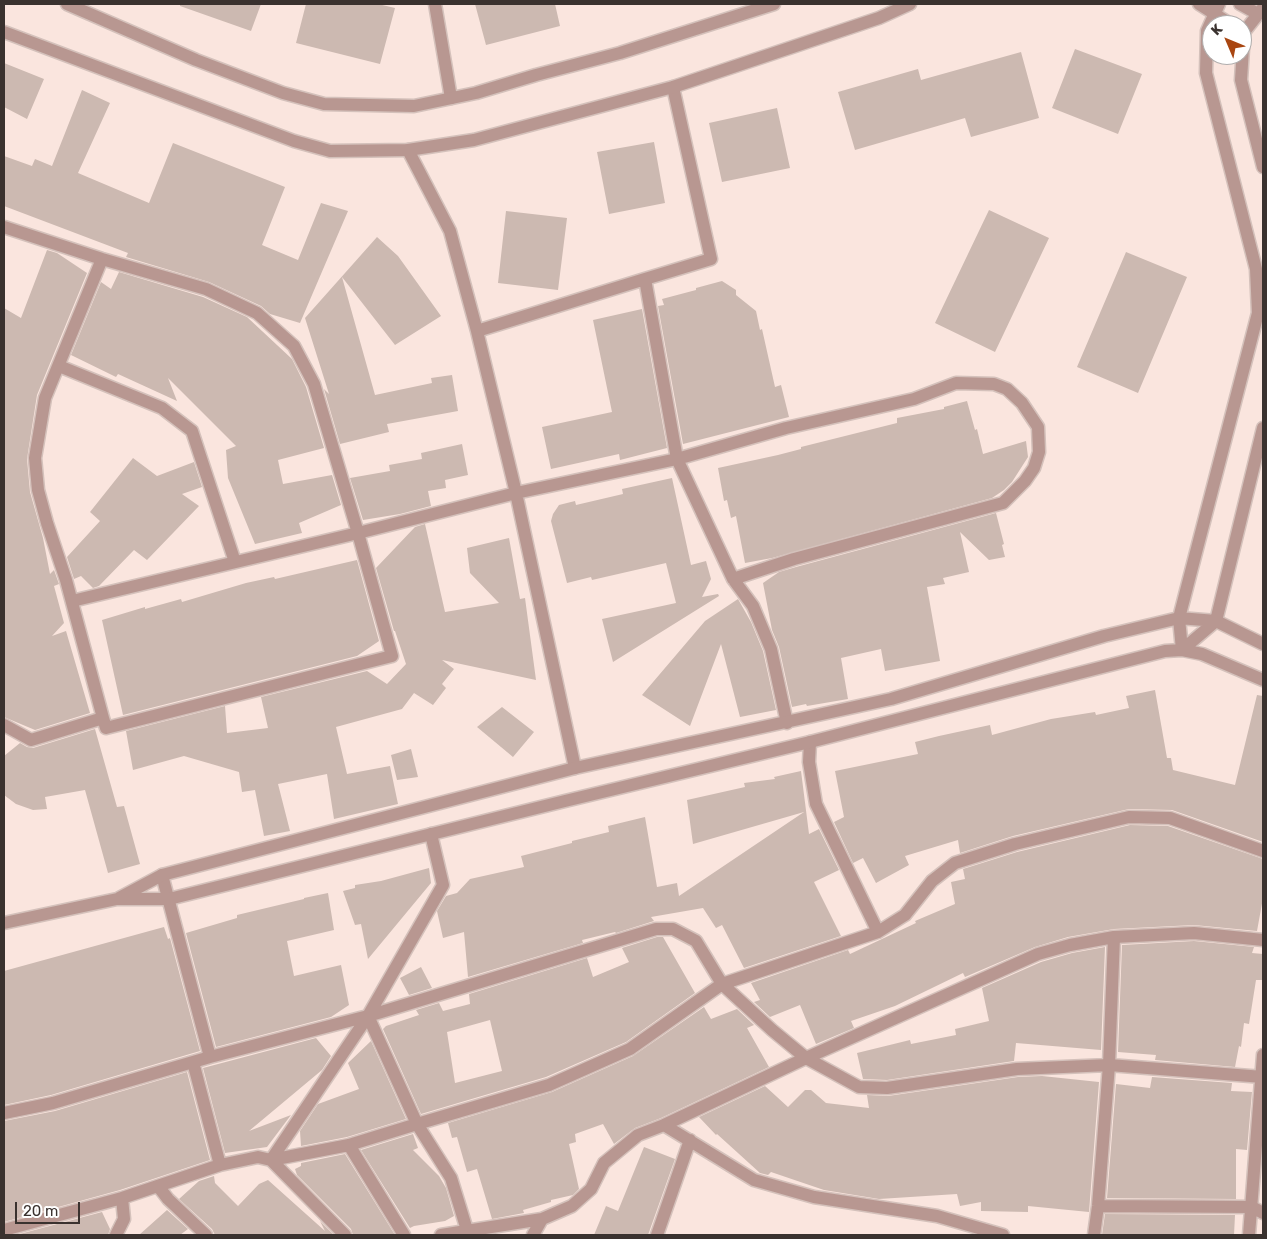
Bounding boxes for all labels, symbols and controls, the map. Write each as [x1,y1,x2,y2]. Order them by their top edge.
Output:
north arrow [1202,15,1252,65]
text: K [1207,20,1226,39]
scale bar [18,1192,82,1224]
text: 20 m [23,1202,58,1220]

